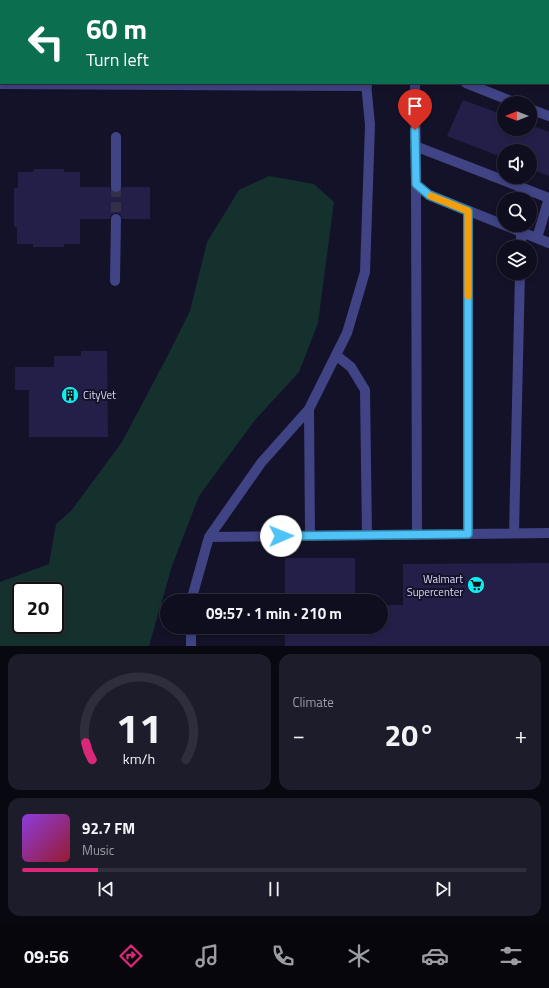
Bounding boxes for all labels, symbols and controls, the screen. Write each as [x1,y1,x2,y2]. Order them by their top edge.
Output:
text: 60 m [86,7,147,50]
icon: left [20,16,72,68]
text: Turn left [86,46,149,73]
pin [398,89,432,130]
icon: arrive [404,95,426,117]
north arrow [497,96,537,136]
map controls [497,96,537,280]
button: sound [497,144,537,184]
button: search [497,192,537,232]
button: layers [497,240,537,280]
building icon: CityVet [60,385,80,405]
place label: CityVet [83,387,116,403]
position arrow [260,515,302,557]
place label: Walmart Supercenter [407,571,463,600]
supermarket icon: Walmart Supercenter [466,575,486,595]
speed limit sign: 20 [12,582,64,634]
text: 09:57 · 1 min · 210 m [206,602,342,625]
text: Climate [293,692,334,712]
text: 11 [116,696,163,759]
text: 20° [385,712,435,758]
text: − [293,718,305,752]
text: + [515,718,527,752]
text: km/h [123,748,155,770]
text: 92.7 FM [82,817,135,840]
text: Music [82,840,114,860]
icon: previous [95,878,117,900]
icon: pause [263,878,285,900]
icon: next [432,878,454,900]
icon: directions [117,942,145,970]
icon: music [193,942,221,970]
icon: phone [269,942,297,970]
icon: climate [345,942,373,970]
icon: car [421,942,449,970]
icon: filters [497,942,525,970]
text: 09:56 [24,943,69,970]

